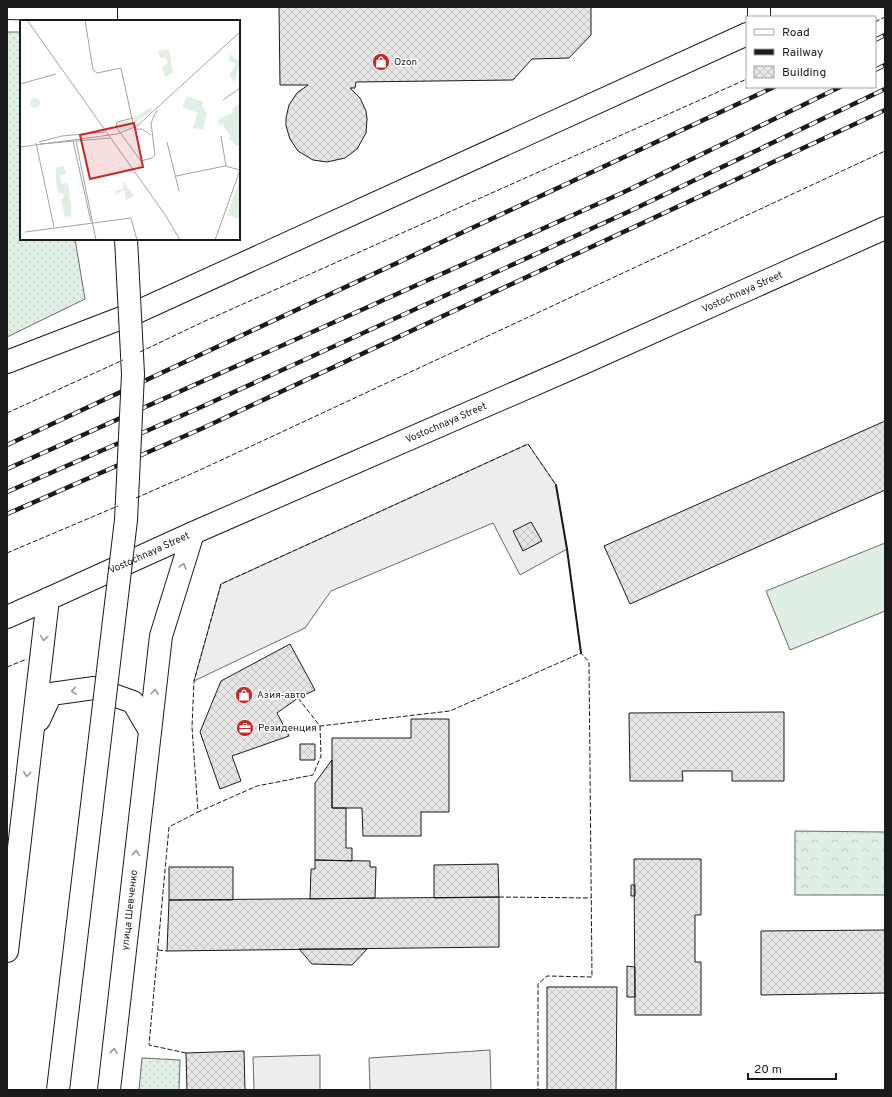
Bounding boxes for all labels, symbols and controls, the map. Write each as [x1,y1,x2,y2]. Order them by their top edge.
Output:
legend [746,16,876,88]
inset map [20,20,240,240]
text: Road [782,25,810,41]
text: Railway [782,45,823,61]
shop icon: Ozon [371,52,391,72]
place label: Ozon [394,56,417,69]
text: Building [782,65,826,81]
street label: Vostochnaya Street [700,268,785,316]
street label: Vostochnaya Street [403,399,489,446]
street label: Vostochnaya Street [107,529,192,577]
one-way arrow [178,563,187,570]
one-way arrow [39,635,48,641]
shop icon: Азия-авто [234,685,254,705]
one-way arrow [71,686,77,695]
one-way arrow [150,689,159,695]
place label: Азия-авто [257,689,306,702]
office icon: Резиденция [235,718,255,738]
place label: Резиденция [258,722,317,735]
one-way arrow [23,771,32,777]
one-way arrow [131,849,140,856]
street label: улица Шевченко [119,869,141,951]
one-way arrow [109,1048,118,1054]
scale bar [748,1055,836,1081]
text: 20 m [754,1062,782,1078]

